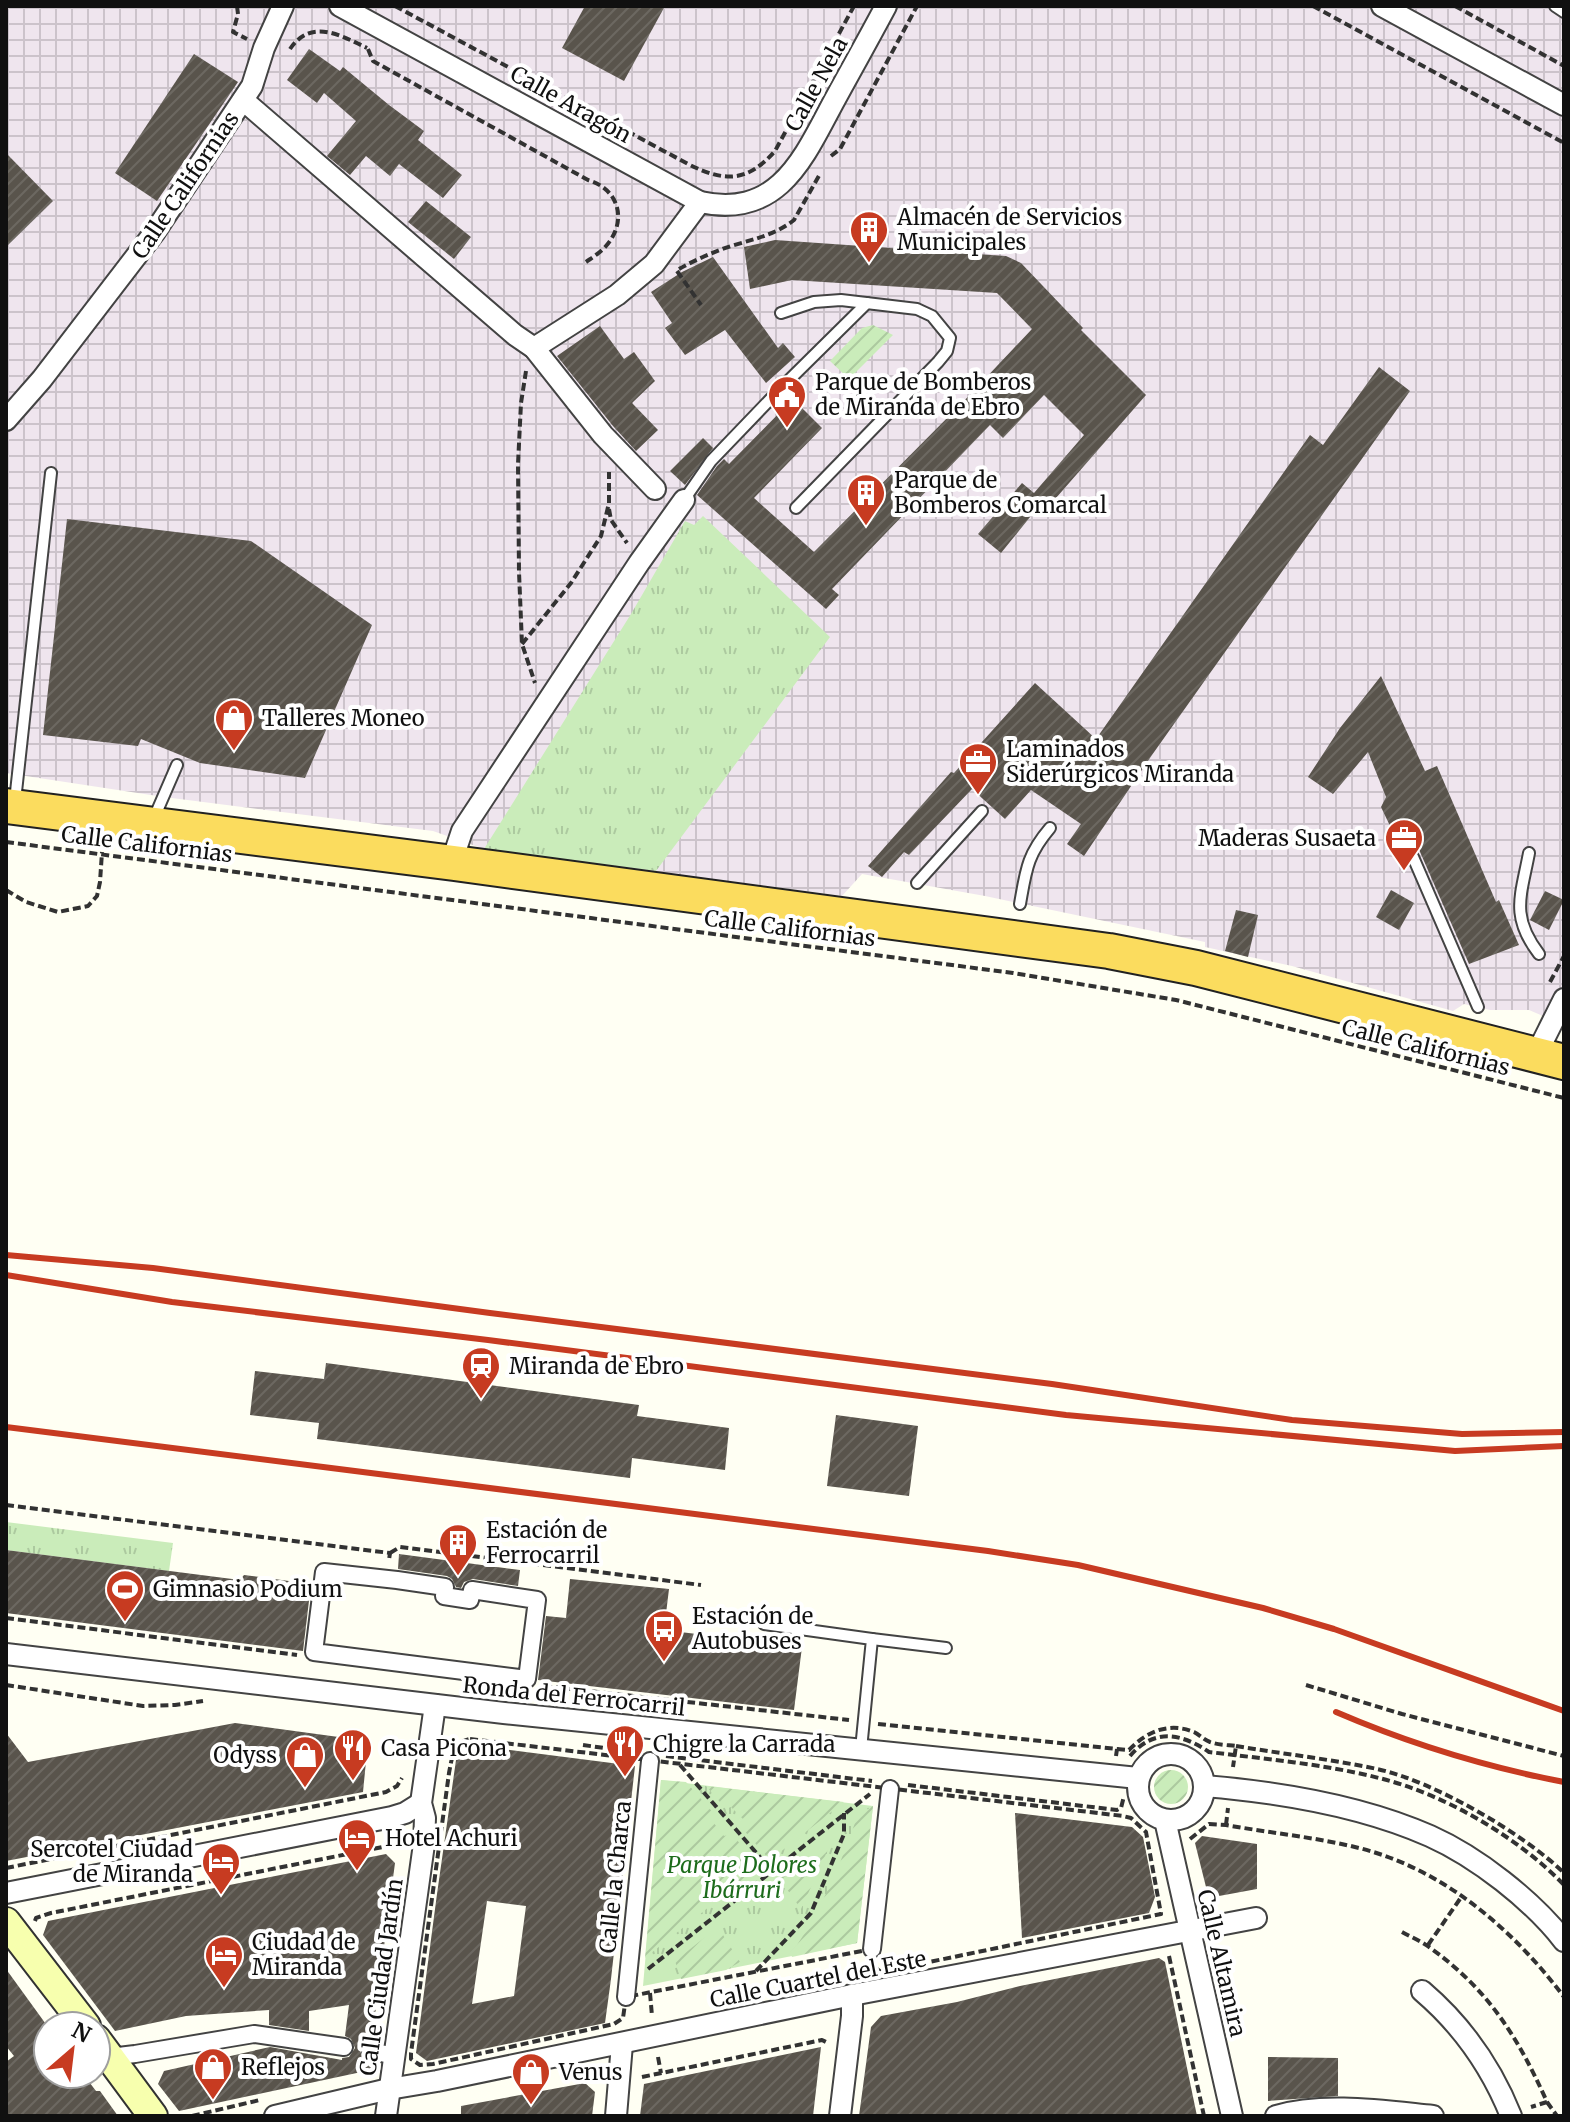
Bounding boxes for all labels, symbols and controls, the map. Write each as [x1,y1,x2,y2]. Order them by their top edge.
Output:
street label: Calle Nela [779,32,853,136]
street label: Calle Aragón [505,59,637,149]
street label: Calle Californias [125,106,245,264]
place label: Almacén de Servicios Municipales [896,203,1122,256]
building icon: Almacén de Servicios Municipales [848,209,890,264]
place label: Parque de Bomberos de Miranda de Ebro [815,368,1031,421]
public building icon: Parque de Bomberos de Miranda de Ebro [766,374,808,429]
place label: Parque de Bomberos Comarcal [894,466,1107,519]
building icon: Parque de Bomberos Comarcal [845,472,887,527]
shop icon: Talleres Moneo [213,697,255,752]
place label: Talleres Moneo [262,704,425,732]
place label: Laminados Siderúrgicos Miranda [1006,735,1234,788]
office icon: Laminados Siderúrgicos Miranda [957,741,999,796]
office icon: Maderas Susaeta [1383,817,1425,872]
street label: Calle Californias [60,820,234,868]
place label: Maderas Susaeta [1198,824,1376,852]
street label: Calle Californias [703,904,877,952]
street label: Calle Californias [1339,1013,1513,1081]
station icon: Miranda de Ebro [460,1345,502,1400]
place label: Miranda de Ebro [509,1352,684,1380]
place label: Estación de Ferrocarril [486,1516,607,1569]
building icon: Estación de Ferrocarril [437,1522,479,1577]
sports icon: Gimnasio Podium [104,1568,146,1623]
place label: Gimnasio Podium [153,1575,343,1603]
place label: Estación de Autobuses [691,1602,813,1655]
bus stop icon: Estación de Autobuses [643,1608,685,1663]
street label: Ronda del Ferrocarril [461,1670,687,1722]
restaurant icon: Chigre la Carrada [604,1723,646,1778]
restaurant icon: Casa Picona [332,1727,374,1782]
place label: Chigre la Carrada [653,1730,835,1758]
shop icon: Odyss [284,1734,326,1789]
place label: Casa Picona [381,1734,507,1762]
place label: Odyss [213,1741,277,1769]
street label: Calle la Charca [593,1799,637,1955]
hotel icon: Hotel Achuri [336,1817,378,1872]
place label: Hotel Achuri [385,1824,518,1852]
place label: Sercotel Ciudad de Miranda [30,1835,193,1888]
hotel icon: Sercotel Ciudad de Miranda [200,1841,242,1896]
park label: Parque Dolores Ibárruri [667,1851,817,1904]
street label: Calle Ciudad Jardín [353,1876,409,2077]
street label: Calle Altamira [1191,1887,1253,2039]
place label: Ciudad de Miranda [252,1928,355,1981]
hotel icon: Ciudad de Miranda [203,1934,245,1989]
street label: Calle Cuartel del Este [707,1944,929,2014]
north arrow [32,2010,112,2090]
text: N [67,2016,96,2049]
shop icon: Reflejos [192,2046,234,2101]
shop icon: Venus [510,2051,552,2106]
place label: Reflejos [241,2053,325,2081]
place label: Venus [558,2058,623,2086]

